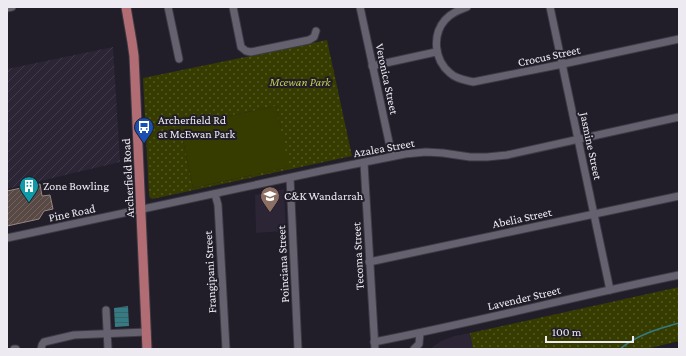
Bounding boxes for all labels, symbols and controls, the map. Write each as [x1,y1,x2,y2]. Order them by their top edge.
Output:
street label: Veronica Street [373,42,402,117]
street label: Crocus Street [517,42,582,69]
park label: Mcewan Park [268,75,331,89]
street label: Jasmine Street [577,110,605,182]
place label: Archerfield Rd at McEwan Park [158,113,236,141]
bus stop icon: Archerfield Rd at McEwan Park [133,116,155,144]
street label: Azalea Street [352,136,417,160]
street label: Archerfield Road [119,137,137,218]
building icon: Zone Bowling [18,175,40,203]
place label: Zone Bowling [43,179,109,193]
school or university icon: C&K Wandarrah [259,185,281,213]
place label: C&K Wandarrah [284,189,364,203]
street label: Pine Road [47,201,97,225]
street label: Abelia Street [491,205,554,231]
street label: Tecoma Street [349,221,367,290]
street label: Poinciana Street [274,224,292,303]
street label: Frangipani Street [201,229,219,314]
street label: Lavender Street [486,283,563,313]
scale bar [546,318,633,344]
text: 100 m [552,325,582,339]

